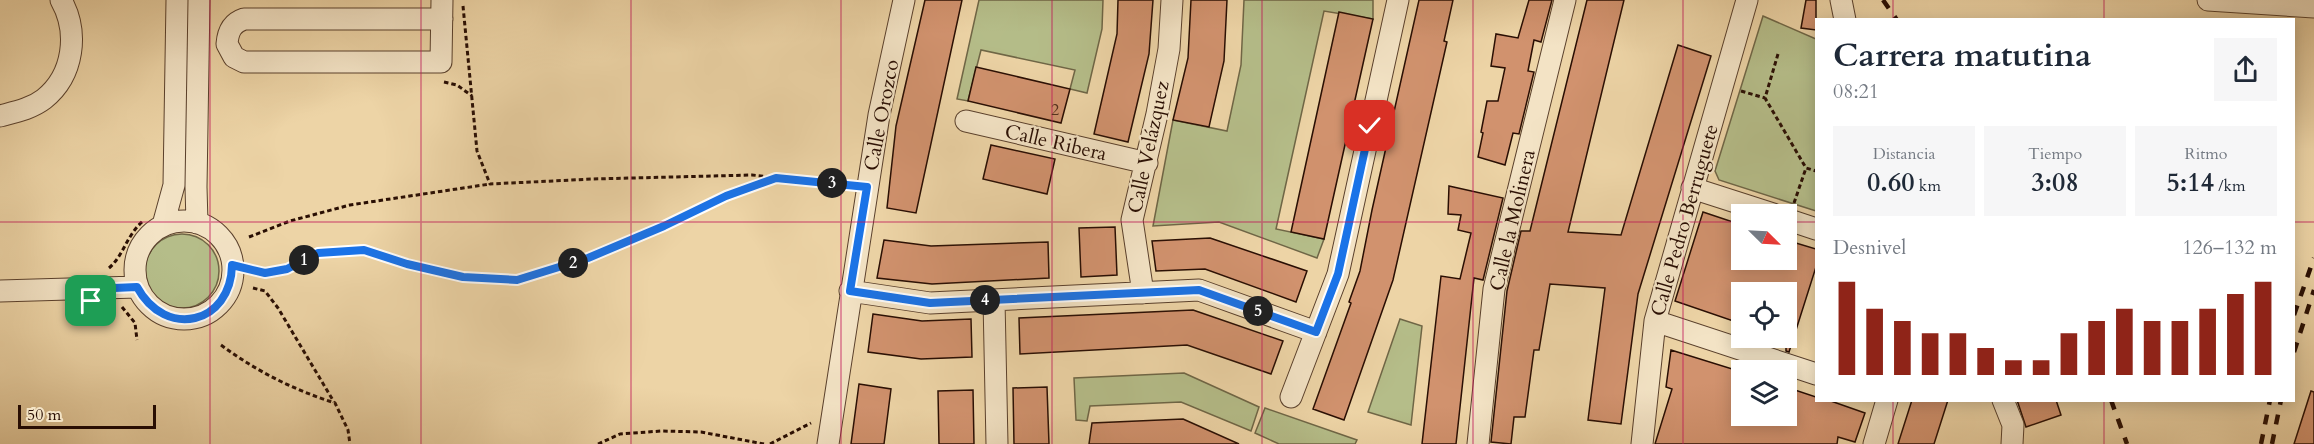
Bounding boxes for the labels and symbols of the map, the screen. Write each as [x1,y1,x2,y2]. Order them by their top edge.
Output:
street label: Calle Orozco [857,57,906,173]
street label: Calle Velázquez [1121,78,1176,216]
house number: 2 [1051,99,1059,121]
pin [1344,100,1395,151]
street label: Calle Ribera [1002,118,1110,167]
street label: Calle Pedro Berruguete [1644,121,1725,319]
street label: Calle la Molinera [1483,146,1542,294]
pin: 3 [817,168,847,198]
north arrow [1731,204,1797,270]
pin: 1 [289,245,319,275]
pin: 2 [558,248,588,278]
pin [65,275,116,326]
pin: 4 [970,285,1000,315]
pin: 5 [1243,296,1273,326]
scale bar [18,402,156,430]

